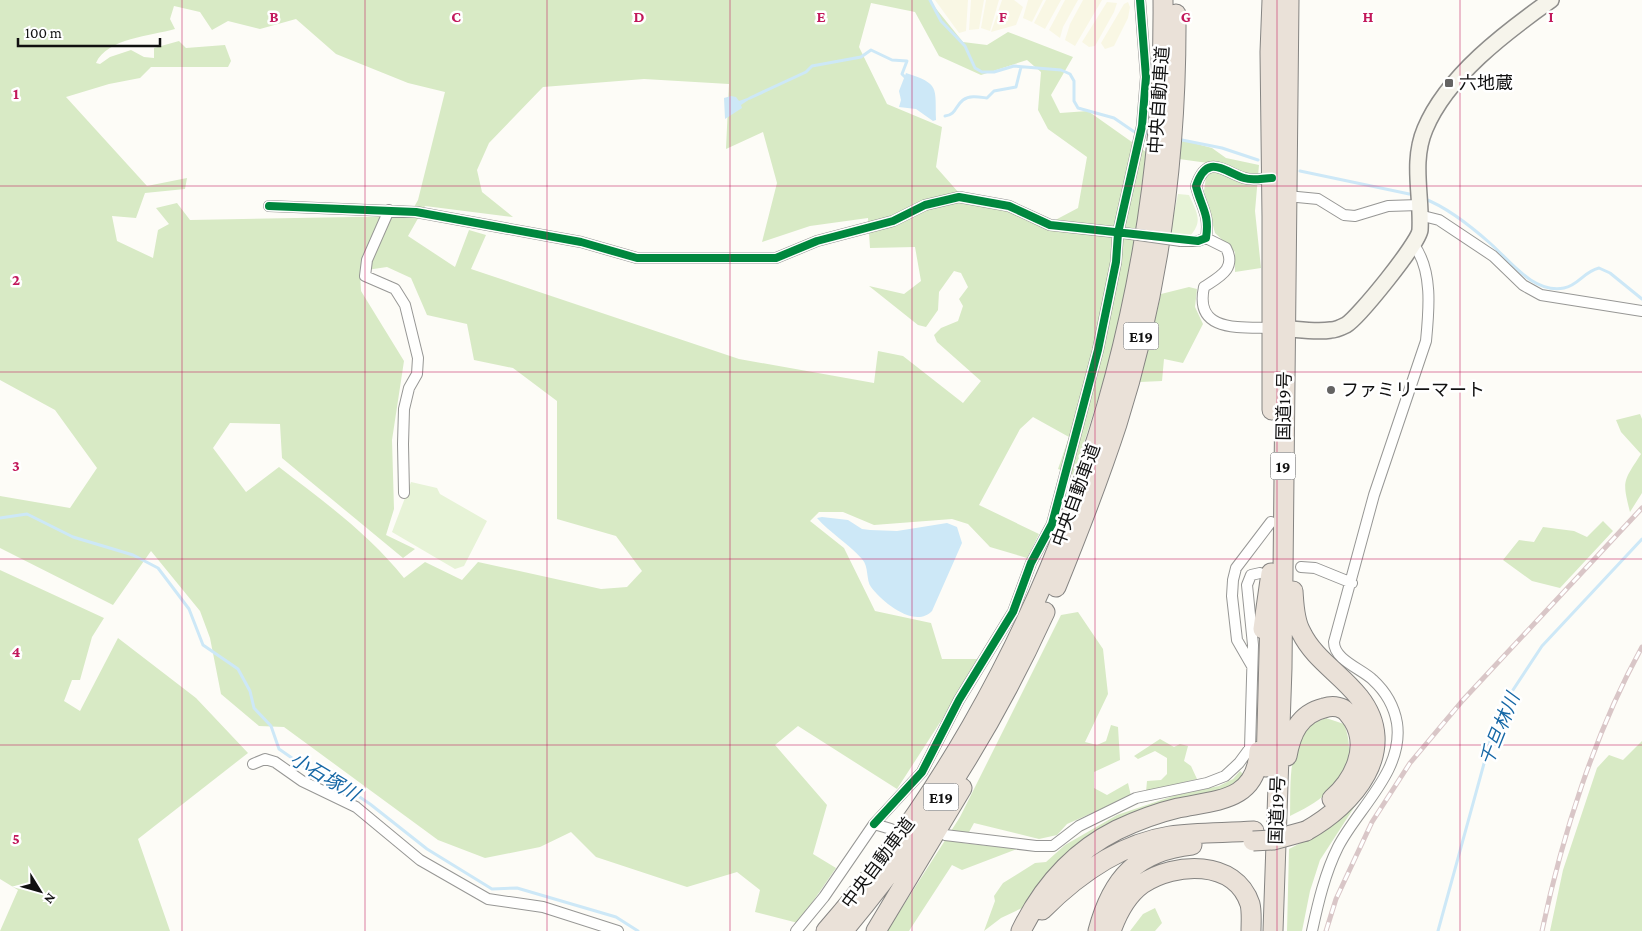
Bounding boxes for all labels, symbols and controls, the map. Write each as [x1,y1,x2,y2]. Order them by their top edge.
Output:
text: B [269,8,279,25]
text: C [451,8,461,25]
text: D [633,8,645,25]
text: E [816,8,826,25]
text: F [999,8,1008,25]
text: G [1181,8,1191,25]
text: H [1363,8,1374,25]
text: I [1548,8,1554,25]
scale bar [18,15,160,47]
text: 100 m [25,25,62,41]
street label: 中央自動車道 [1145,45,1173,155]
place label: 六地蔵 [1459,73,1513,93]
marker: 六地蔵 [1443,77,1455,89]
text: 1 [13,85,19,102]
text: 2 [12,271,20,288]
road number: E19 [1124,322,1158,350]
street label: 国道19号 [1273,371,1295,441]
place label: ファミリーマート [1341,380,1485,400]
marker: ファミリーマート [1325,384,1337,396]
street label: 中央自動車道 [1048,441,1104,549]
road number: 19 [1270,452,1296,480]
text: 3 [12,457,20,474]
text: 4 [12,643,21,660]
water label: 千旦林川 [1475,688,1524,768]
water label: 小石塚川 [287,748,364,806]
street label: 国道19号 [1266,775,1288,845]
road number: E19 [924,784,958,810]
street label: 中央自動車道 [838,814,918,912]
text: 5 [12,830,20,847]
north arrow [15,866,65,916]
text: N [41,890,60,908]

